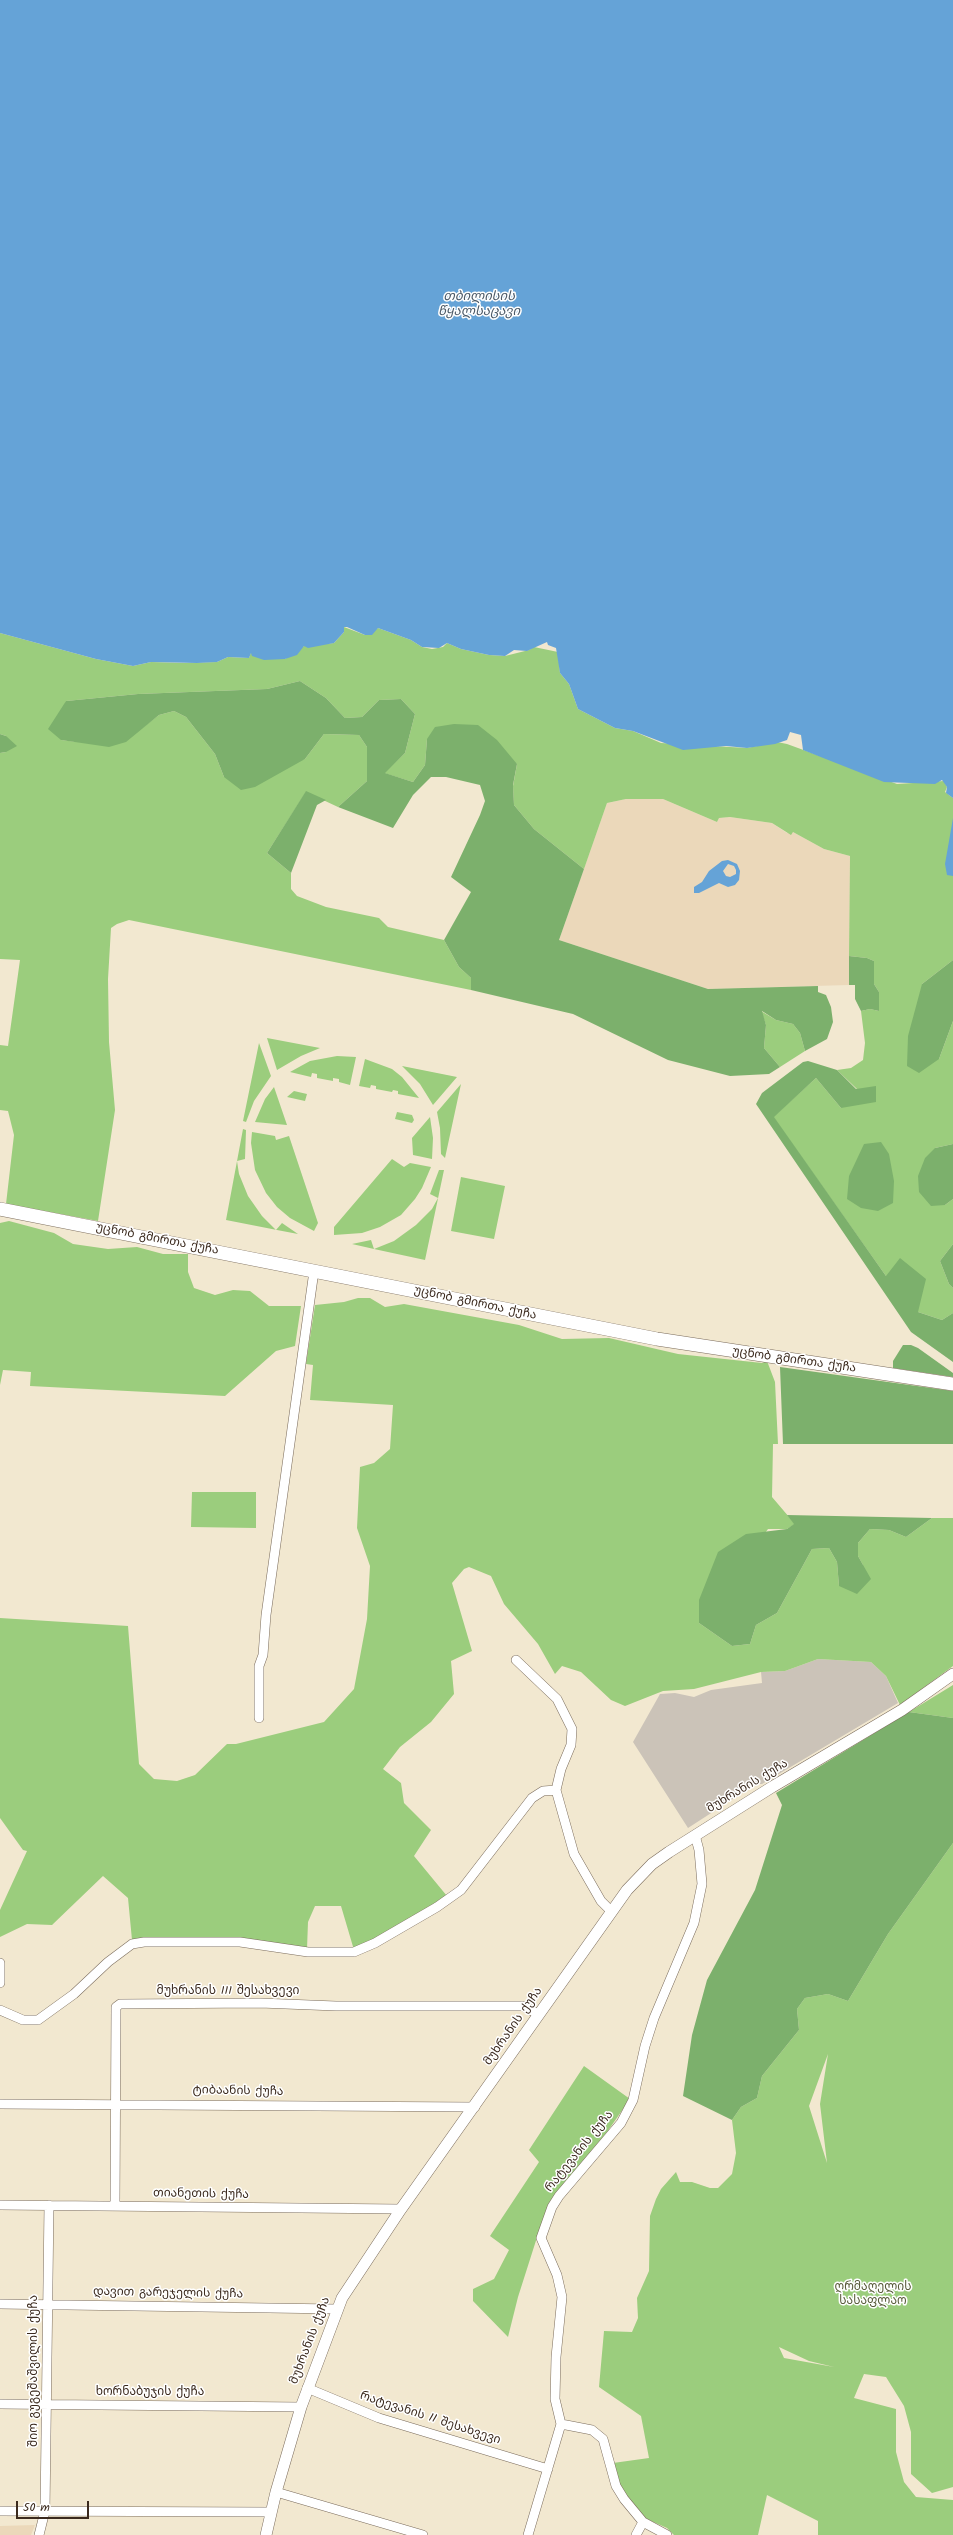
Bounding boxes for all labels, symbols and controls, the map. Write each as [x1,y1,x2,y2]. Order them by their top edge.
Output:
water label: თბილისის წყალსაცავი [438,290,520,321]
street label: უცნობ გმირთა ქუჩა [94,1221,220,1259]
street label: უცნობ გმირთა ქუჩა [412,1284,538,1324]
street label: უცნობ გმირთა ქუჩა [731,1345,857,1377]
street label: მუხრანის ქუჩა [705,1757,791,1817]
street label: მუხრანის III შესახვევი [157,1985,299,1999]
street label: მუხრანის ქუჩა [482,1985,546,2069]
street label: ტიბაანის ქუჩა [192,2084,284,2100]
street label: რატევანის ქუჩა [543,2109,617,2195]
street label: თიანეთის ქუჩა [153,2187,249,2203]
park label: ღრმაღელის სასაფლაო [835,2281,911,2309]
street label: დავით გარეჯელის ქუჩა [93,2285,243,2303]
street label: შიო გუგეშაშვილის ქუჩა [28,2295,42,2447]
street label: მუხრანის ქუჩა [288,2295,334,2387]
street label: ხორნაბუჯის ქუჩა [96,2386,204,2400]
street label: რატევანის II შესახვევი [358,2389,502,2449]
scale bar [18,2493,91,2519]
text: 50 m [23,2498,50,2517]

